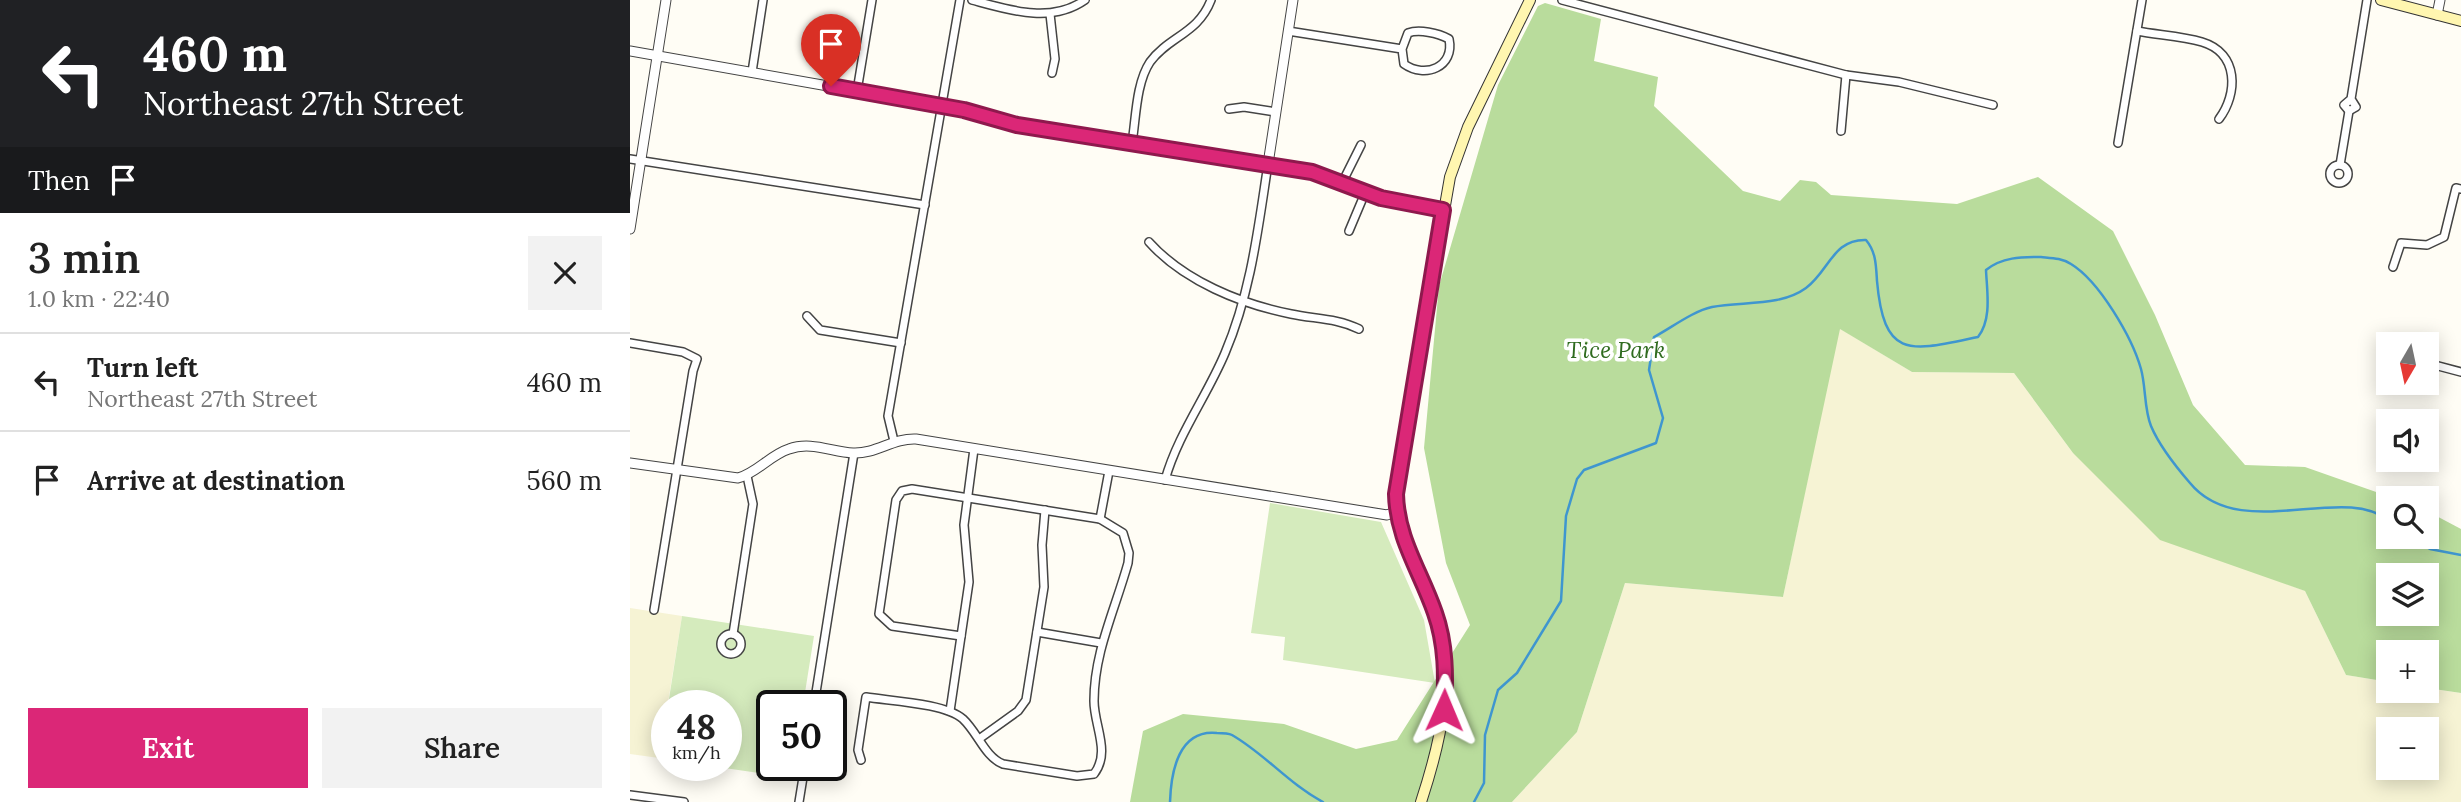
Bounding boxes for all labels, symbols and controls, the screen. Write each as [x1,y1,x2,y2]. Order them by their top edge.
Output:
pin [801,14,861,86]
text: 460 m [143,22,287,84]
icon: arrive [812,25,850,63]
icon: left [28,28,119,119]
text: Northeast 27th Street [143,83,463,124]
icon: arrive [104,161,142,199]
text: Then [28,164,90,197]
text: 3 min [28,231,140,285]
button: close [528,236,602,310]
text: 1.0 km · 22:40 [28,284,170,313]
north arrow [2376,332,2440,396]
map controls [2376,332,2439,780]
park label: Tice Park [1567,335,1665,364]
text: Turn left [87,351,198,384]
icon: left [28,363,66,401]
text: 460 m [527,366,602,399]
text: Northeast 27th Street [87,384,317,413]
button: sound [2376,409,2439,472]
icon: arrive [28,461,66,499]
text: Arrive at destination [87,464,345,497]
text: 560 m [527,464,602,497]
button: search [2376,486,2439,549]
button: layers [2376,563,2439,626]
button: + [2376,640,2439,703]
position arrow [1407,673,1481,747]
speed limit sign: 50 [756,690,847,781]
text: 48 [677,704,716,749]
button: Exit [28,708,308,788]
button: Share [322,708,602,788]
button: − [2376,717,2439,780]
text: km/h [672,741,721,764]

